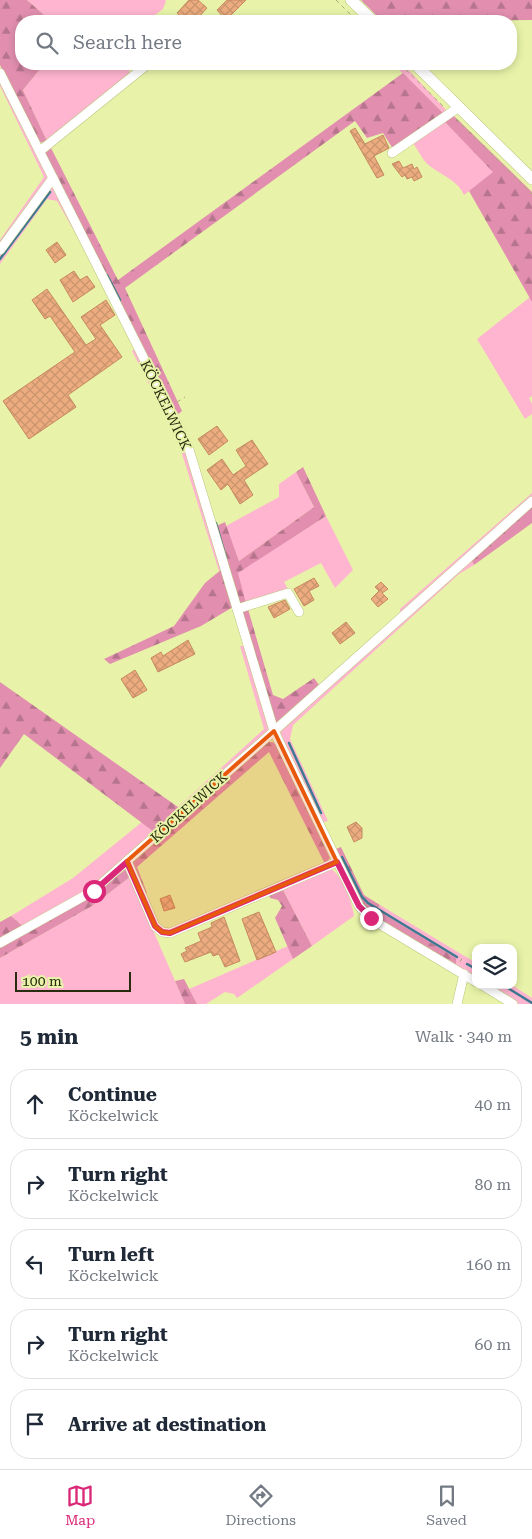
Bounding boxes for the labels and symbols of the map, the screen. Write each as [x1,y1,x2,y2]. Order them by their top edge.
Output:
street label: KÖCKELWICK [137,358,195,452]
street label: KÖCKELWICK [147,768,231,846]
route start [83,880,106,903]
route end [360,907,383,930]
scale bar [15,969,131,992]

